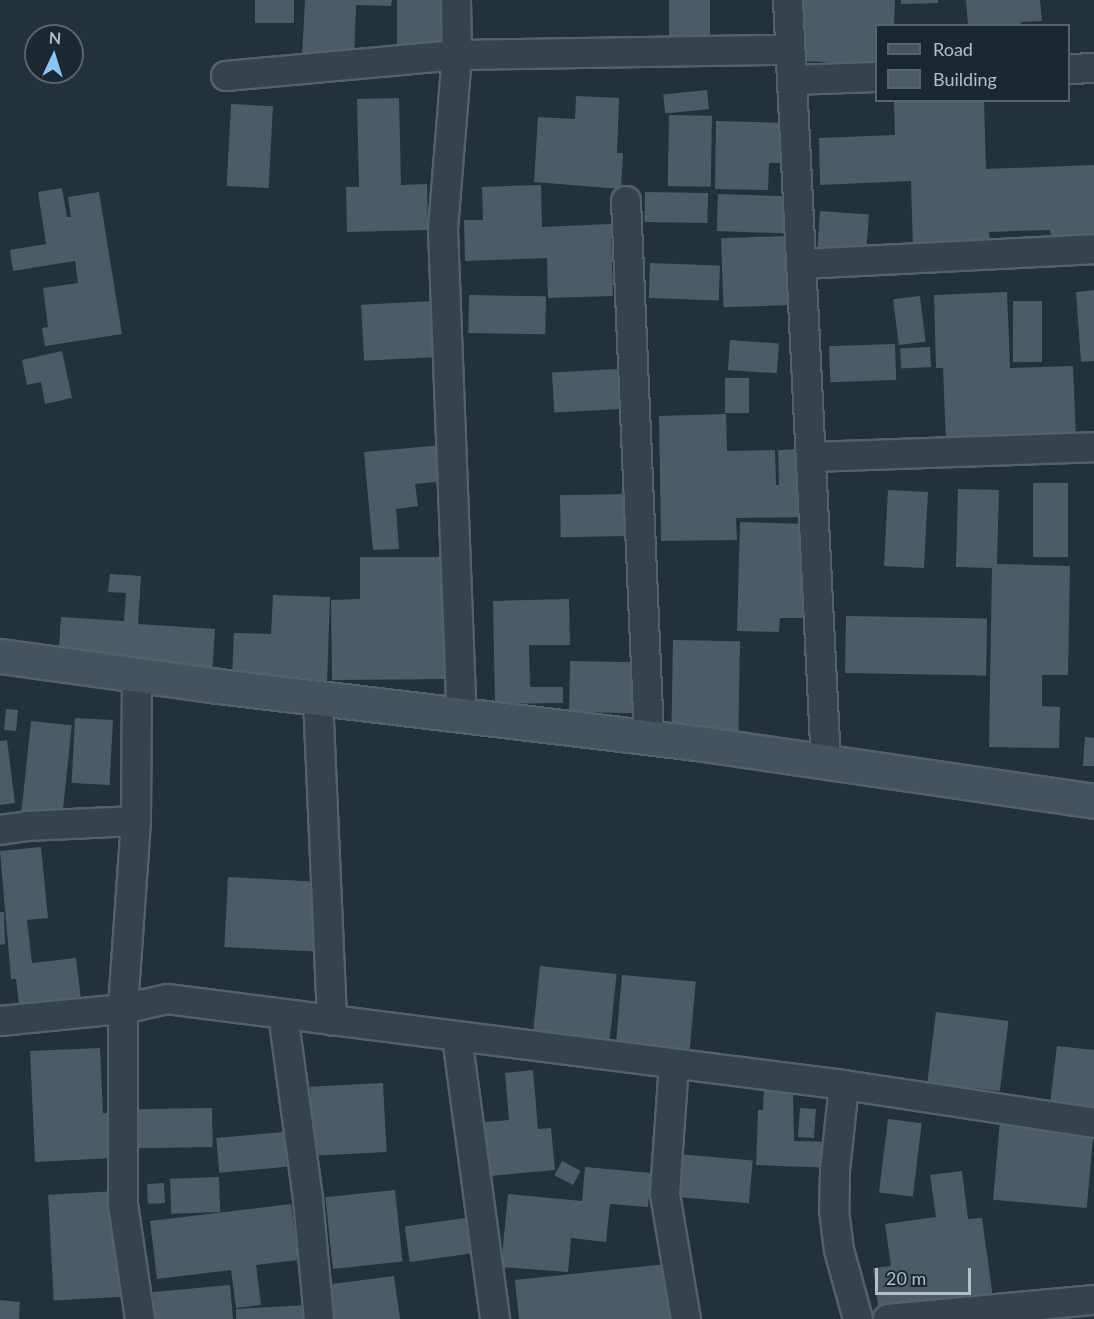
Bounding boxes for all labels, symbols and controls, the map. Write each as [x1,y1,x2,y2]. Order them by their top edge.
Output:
north arrow [24,24,84,84]
legend [875,24,1070,102]
text: N [48,28,62,47]
text: Road [933,38,973,60]
text: Building [933,68,997,90]
scale bar [878,1256,974,1294]
text: 20 m [886,1267,926,1289]

